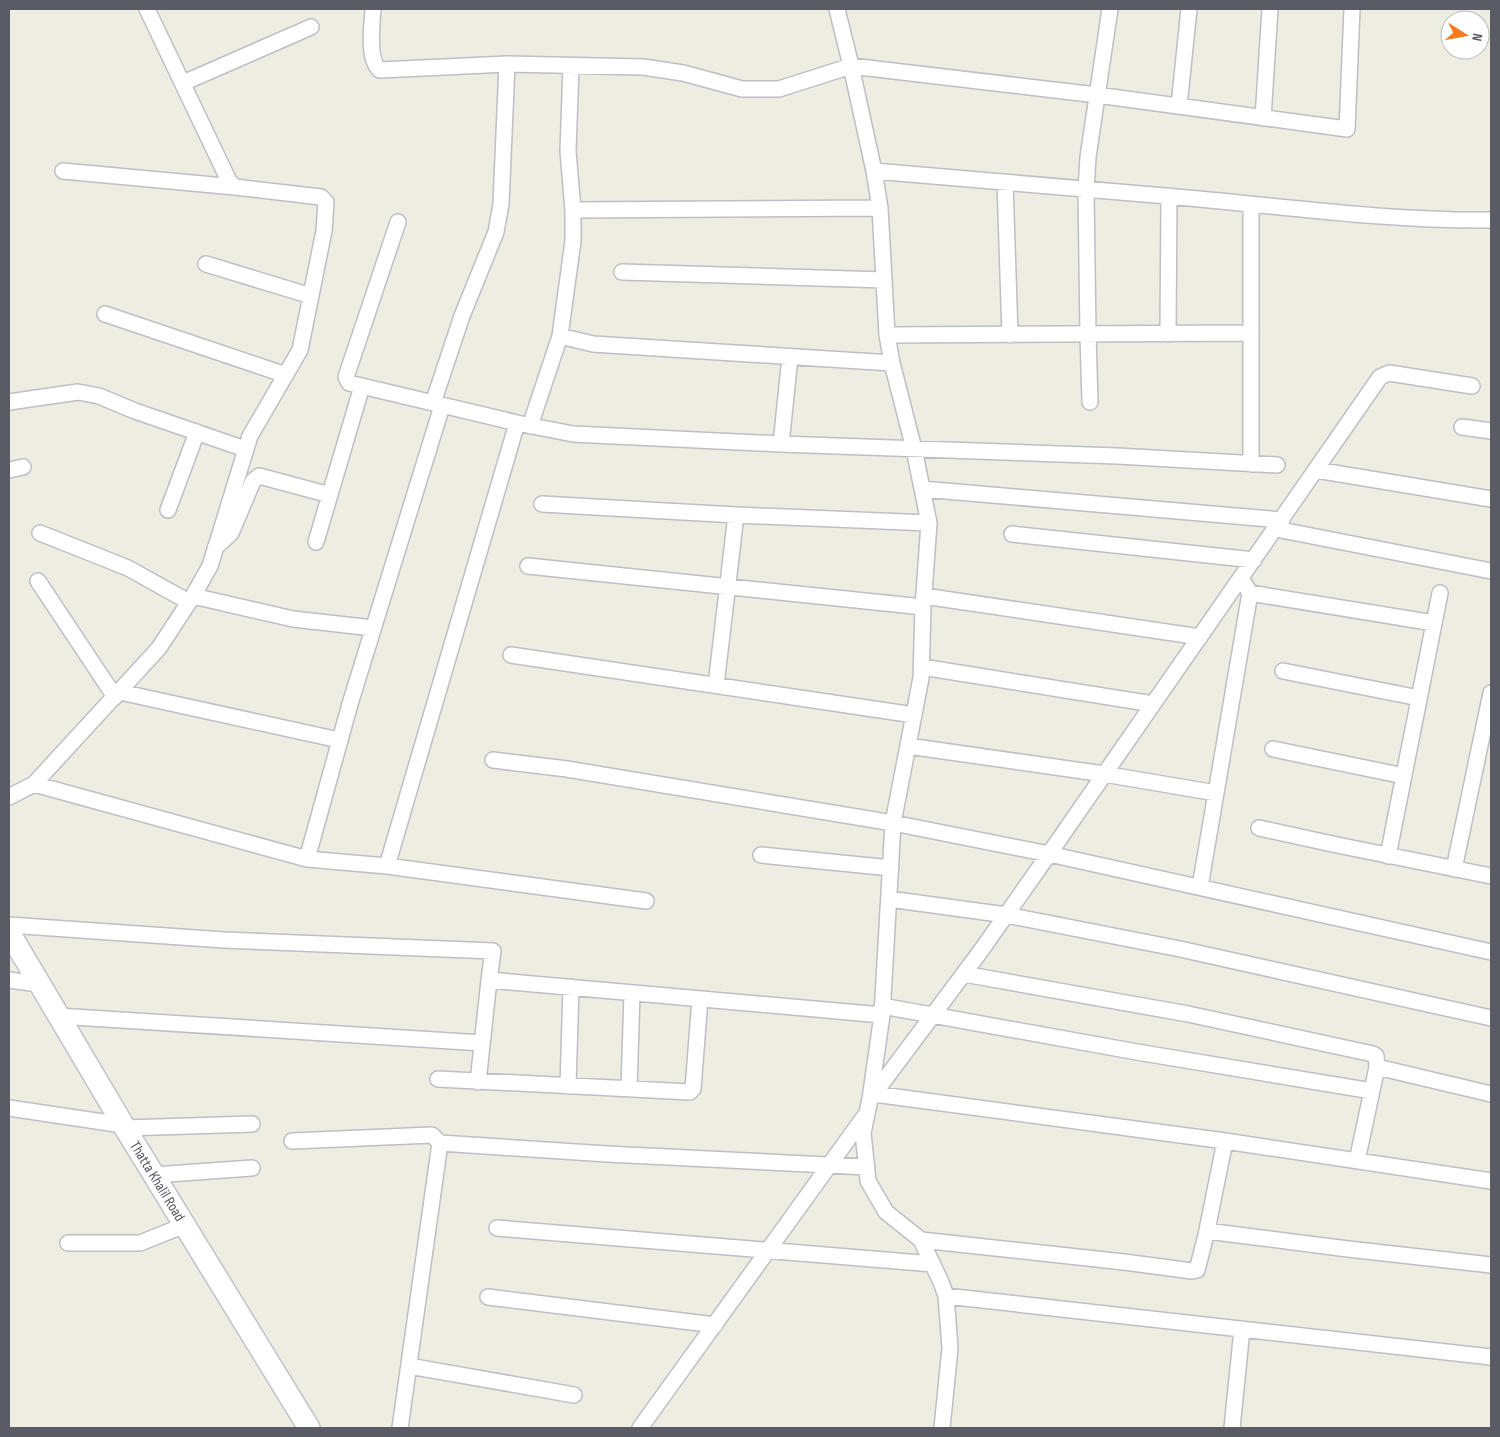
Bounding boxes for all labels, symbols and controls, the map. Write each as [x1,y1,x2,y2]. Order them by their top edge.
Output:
north arrow [1440,10,1490,60]
text: N [1468,32,1486,43]
street label: Thatta Khalil Road [126,1137,189,1225]

